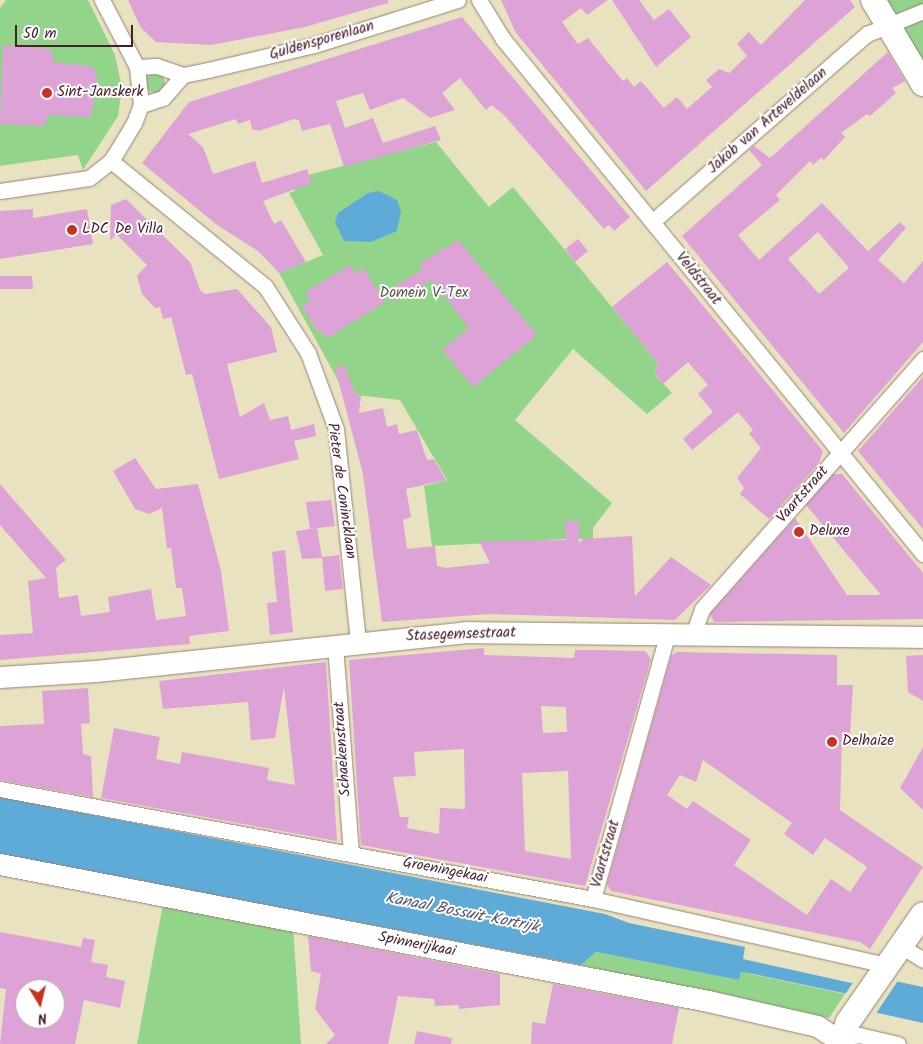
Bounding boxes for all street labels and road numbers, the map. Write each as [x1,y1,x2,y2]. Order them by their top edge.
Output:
street label: Guldensporenlaan [268,17,376,65]
street label: Jakob van Arteveldelaan [705,64,831,178]
street label: Veldstraat [671,249,725,309]
street label: Pieter de Conincklaan [323,422,359,560]
street label: Vaartstraat [773,463,833,527]
street label: Stasegemsestraat [406,624,516,646]
street label: Schaekenstraat [331,701,355,797]
street label: Vaartstraat [588,818,624,890]
street label: Groeningekaai [401,854,489,888]
street label: Spinnerijkaai [377,929,457,961]

